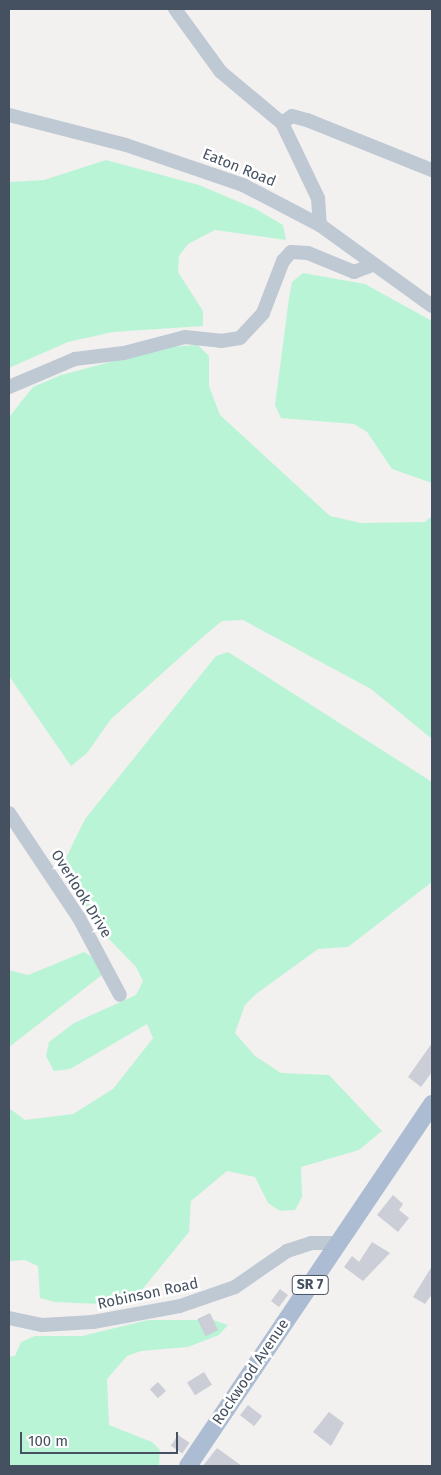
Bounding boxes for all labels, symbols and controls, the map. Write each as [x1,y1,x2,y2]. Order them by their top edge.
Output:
street label: Eaton Road [200,145,278,191]
street label: Overlook Drive [47,847,115,941]
road number: SR 7 [291,1274,329,1296]
street label: Robinson Road [96,1275,200,1313]
street label: Rockwood Avenue [209,1316,293,1428]
scale bar [22,1422,180,1454]
text: 100 m [28,1432,68,1450]

